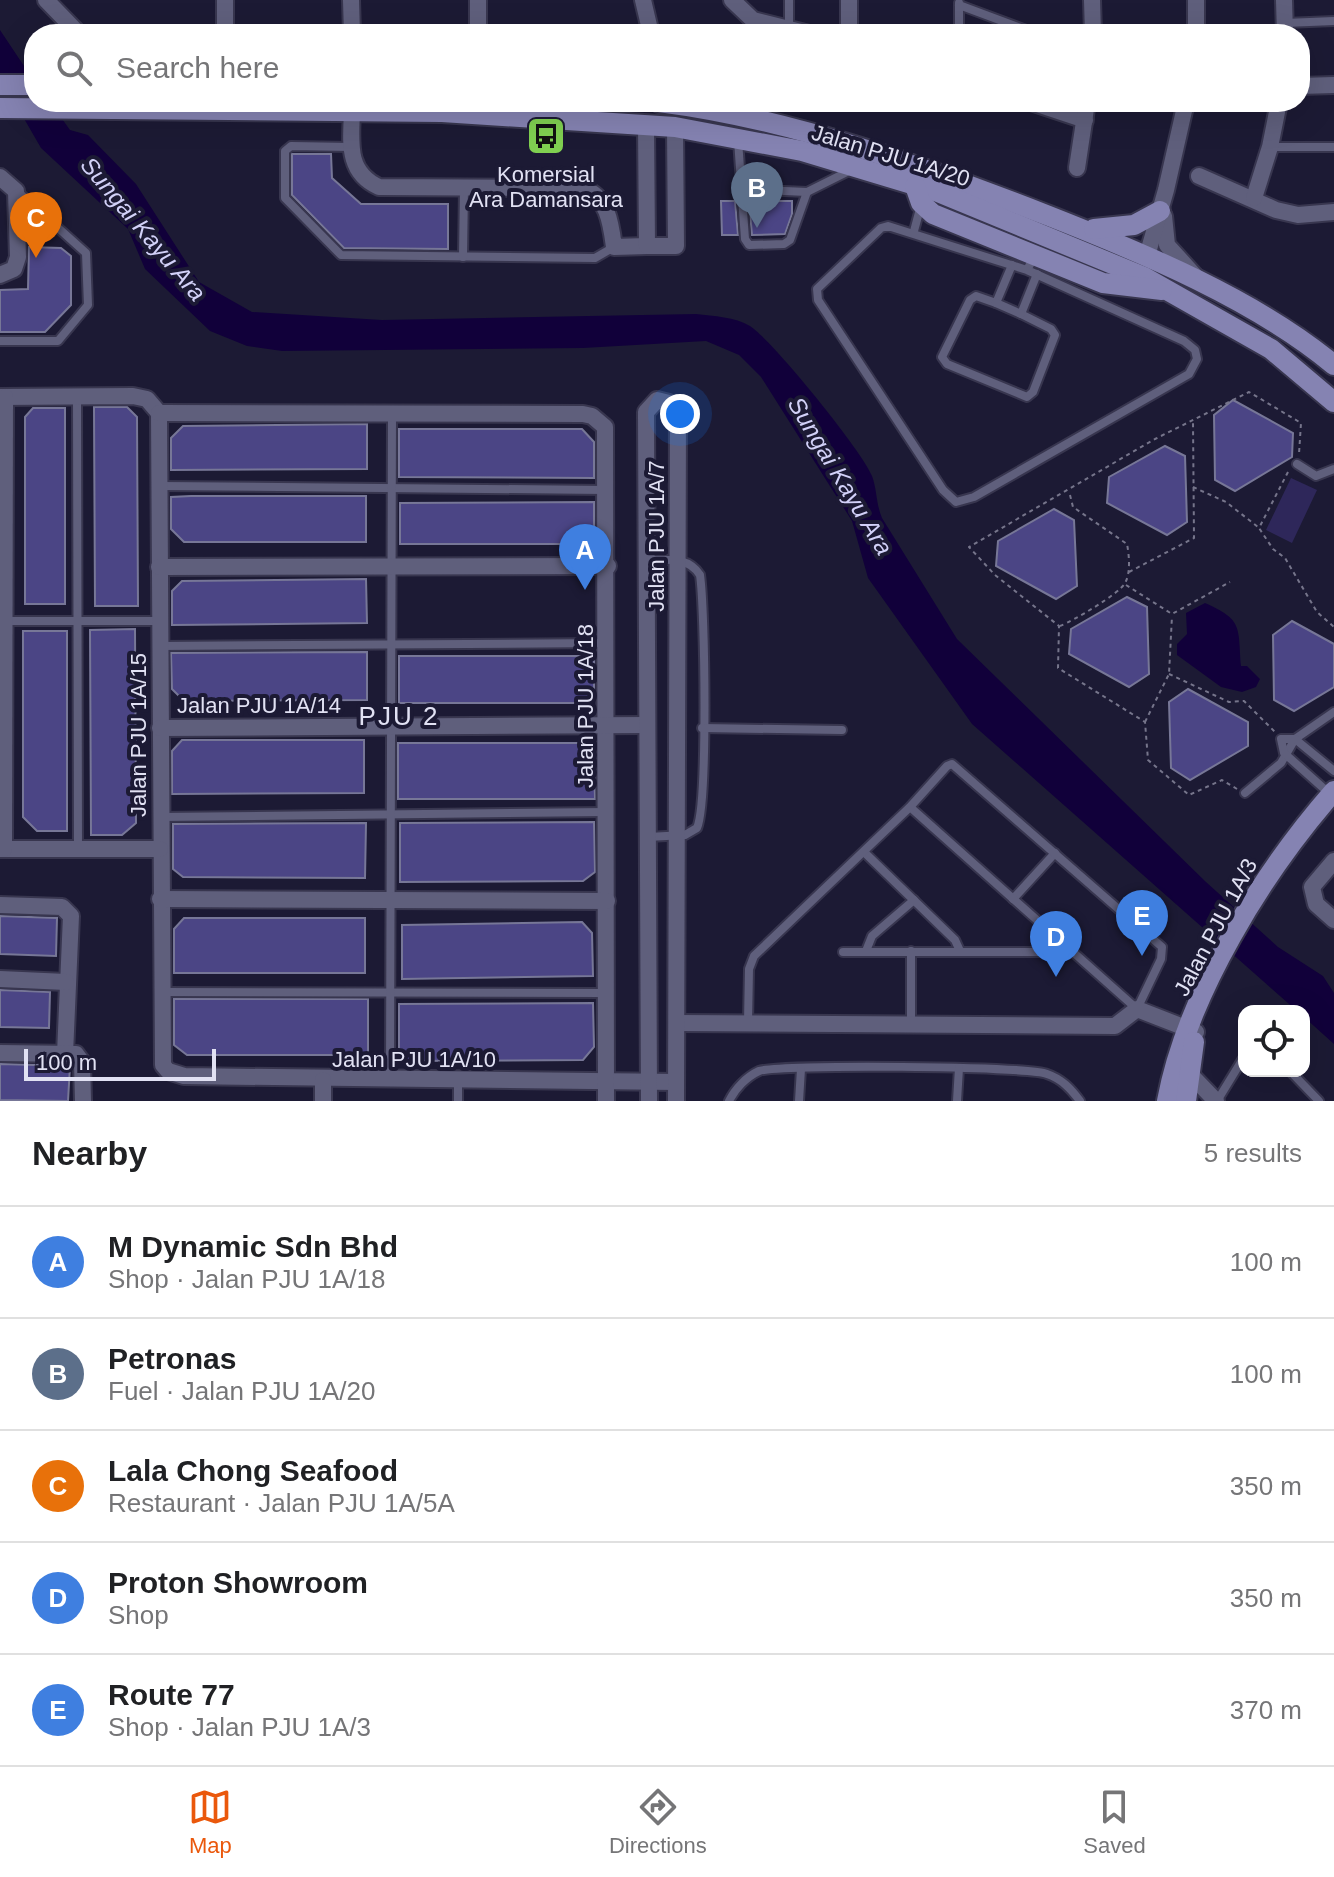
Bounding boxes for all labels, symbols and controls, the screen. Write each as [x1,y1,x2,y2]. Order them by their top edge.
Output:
search box [24,24,1310,112]
icon: search [52,46,96,90]
text: Search here [116,51,279,84]
bus stop icon: Komersial Ara Damansara [525,115,567,157]
street label: Jalan PJU 1A/20 [809,120,973,191]
water label: Sungai Kayu Ara [75,151,211,306]
place label: Komersial Ara Damansara [469,162,624,212]
pin: B [731,162,783,228]
pin: C [10,192,62,258]
water label: Sungai Kayu Ara [783,392,898,560]
your location [660,394,700,434]
street label: Jalan PJU 1A/7 [644,460,669,612]
pin: A [559,524,611,590]
street label: Jalan PJU 1A/18 [573,624,598,788]
street label: Jalan PJU 1A/15 [126,653,151,817]
street label: Jalan PJU 1A/14 [177,693,341,718]
district label: PJU 2 [359,701,439,731]
street label: Jalan PJU 1A/3 [1169,854,1262,1000]
pin: E [1116,890,1168,956]
pin: D [1030,911,1082,977]
map controls [1238,1005,1310,1077]
button: locate [1238,1005,1310,1077]
scale bar [24,1045,216,1081]
street label: Jalan PJU 1A/10 [332,1047,496,1072]
text: 100 m [36,1050,97,1075]
text: Nearby [32,1134,147,1172]
text: 5 results [1204,1138,1302,1168]
text: M Dynamic Sdn Bhd [108,1230,398,1263]
text: A [49,1247,67,1277]
text: 100 m [1230,1247,1302,1277]
text: Shop · Jalan PJU 1A/18 [108,1264,386,1294]
text: Petronas [108,1342,236,1375]
text: B [49,1359,67,1389]
text: 100 m [1230,1359,1302,1389]
text: Fuel · Jalan PJU 1A/20 [108,1376,375,1406]
text: Lala Chong Seafood [108,1454,398,1487]
text: C [49,1471,67,1501]
text: 350 m [1230,1471,1302,1501]
text: Restaurant · Jalan PJU 1A/5A [108,1488,455,1518]
text: Proton Showroom [108,1566,368,1599]
text: D [49,1583,67,1613]
text: 350 m [1230,1583,1302,1613]
text: Shop [108,1600,169,1630]
text: Route 77 [108,1678,235,1711]
text: E [49,1695,67,1725]
text: 370 m [1230,1695,1302,1725]
text: Shop · Jalan PJU 1A/3 [108,1712,371,1742]
tab: Map [188,1785,232,1859]
tab: Directions [609,1785,707,1859]
tab: Saved [1083,1785,1146,1859]

